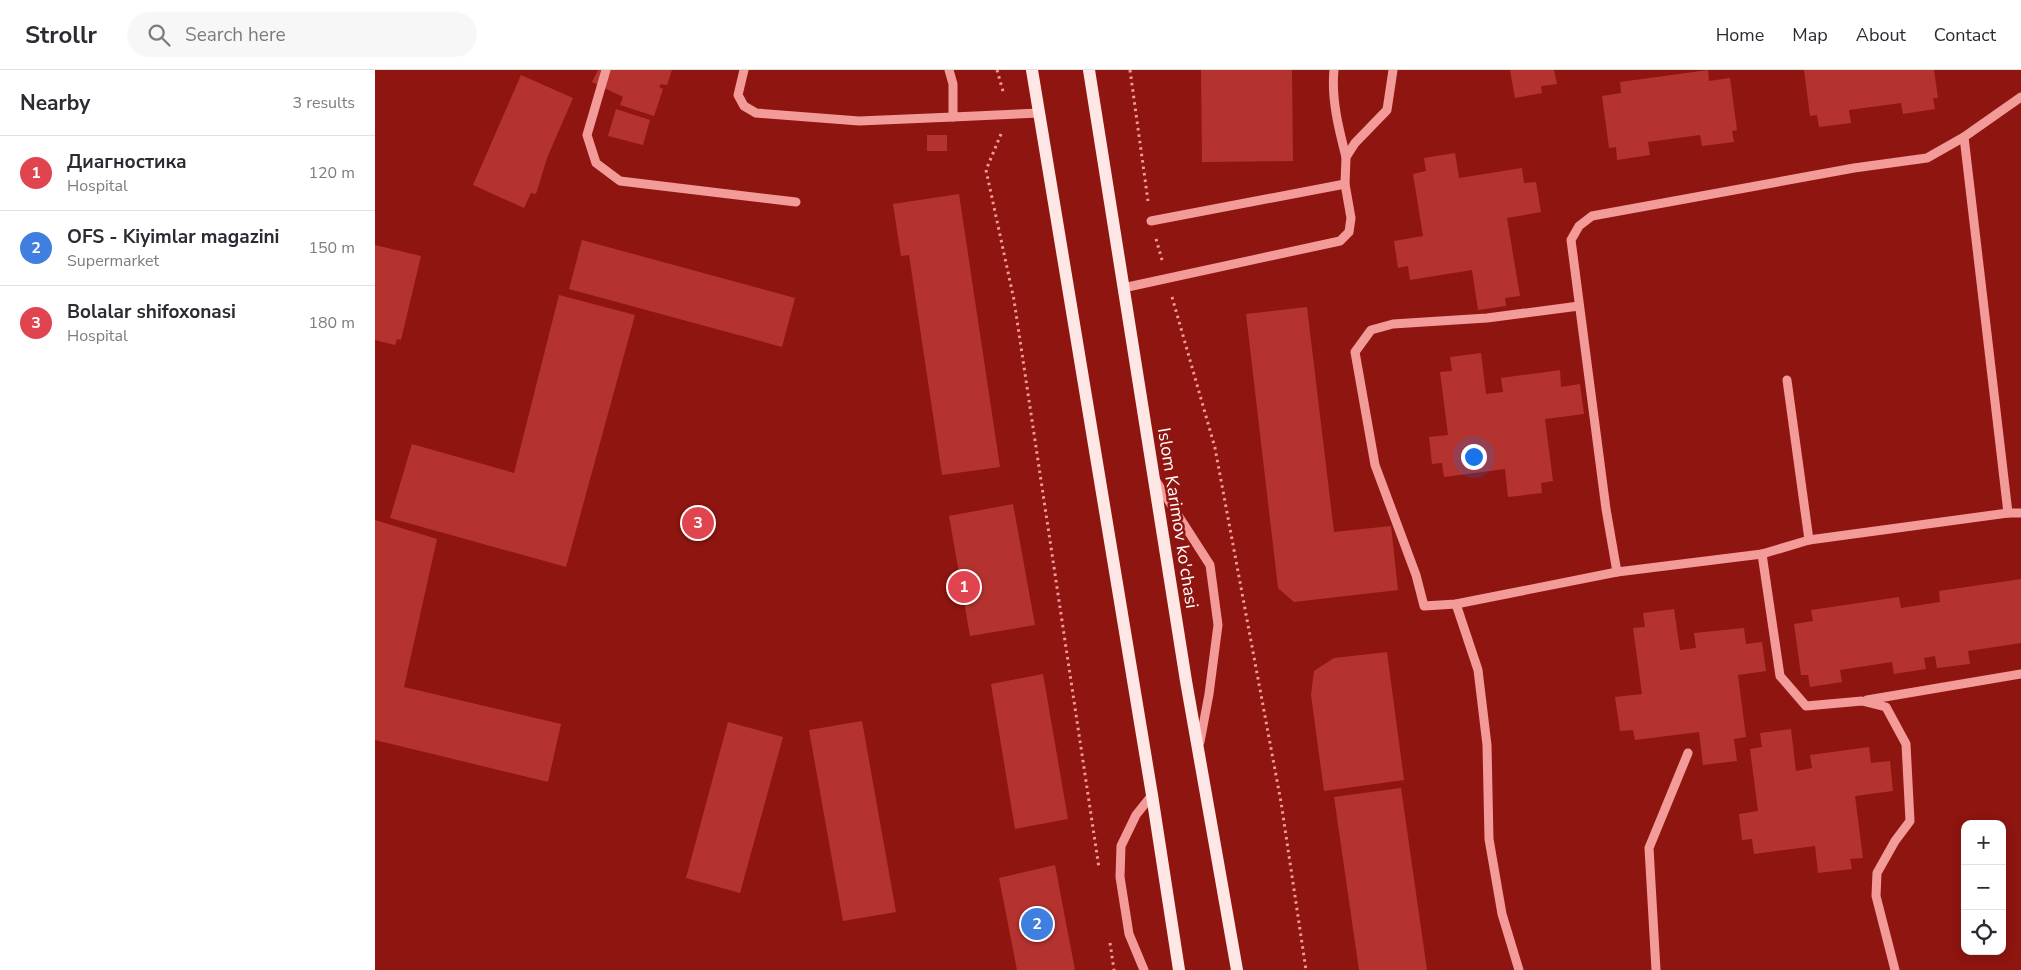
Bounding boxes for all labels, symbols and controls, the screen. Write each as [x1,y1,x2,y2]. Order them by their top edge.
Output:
search box [127,12,477,57]
text: Strollr [25,19,97,51]
icon: search [145,21,173,49]
text: Search here [185,22,286,48]
text: Home [1716,23,1764,47]
text: Map [1792,23,1828,47]
text: About [1856,23,1906,47]
text: Contact [1934,23,1996,47]
text: Nearby [20,89,90,117]
text: 3 results [293,92,355,114]
text: Диагностика [67,149,187,175]
text: 1 [31,162,41,184]
text: 120 m [308,162,355,184]
text: Hospital [67,175,128,197]
text: OFS - Kiyimlar magazini [67,224,279,250]
text: 2 [31,237,41,259]
text: 150 m [308,237,355,259]
text: Supermarket [67,250,159,272]
text: Bolalar shifoxonasi [67,299,236,325]
text: 3 [31,312,41,334]
text: 180 m [308,312,355,334]
text: Hospital [67,325,128,347]
street label: Islom Karimov ko'chasi [1152,426,1204,610]
your location [1461,444,1487,470]
pin: 3 [682,504,714,542]
pin: 1 [948,568,980,606]
map controls [1961,820,2006,955]
button: + [1961,820,2006,865]
button: − [1961,865,2006,910]
pin: 2 [1021,905,1053,943]
button: locate [1961,910,2006,955]

